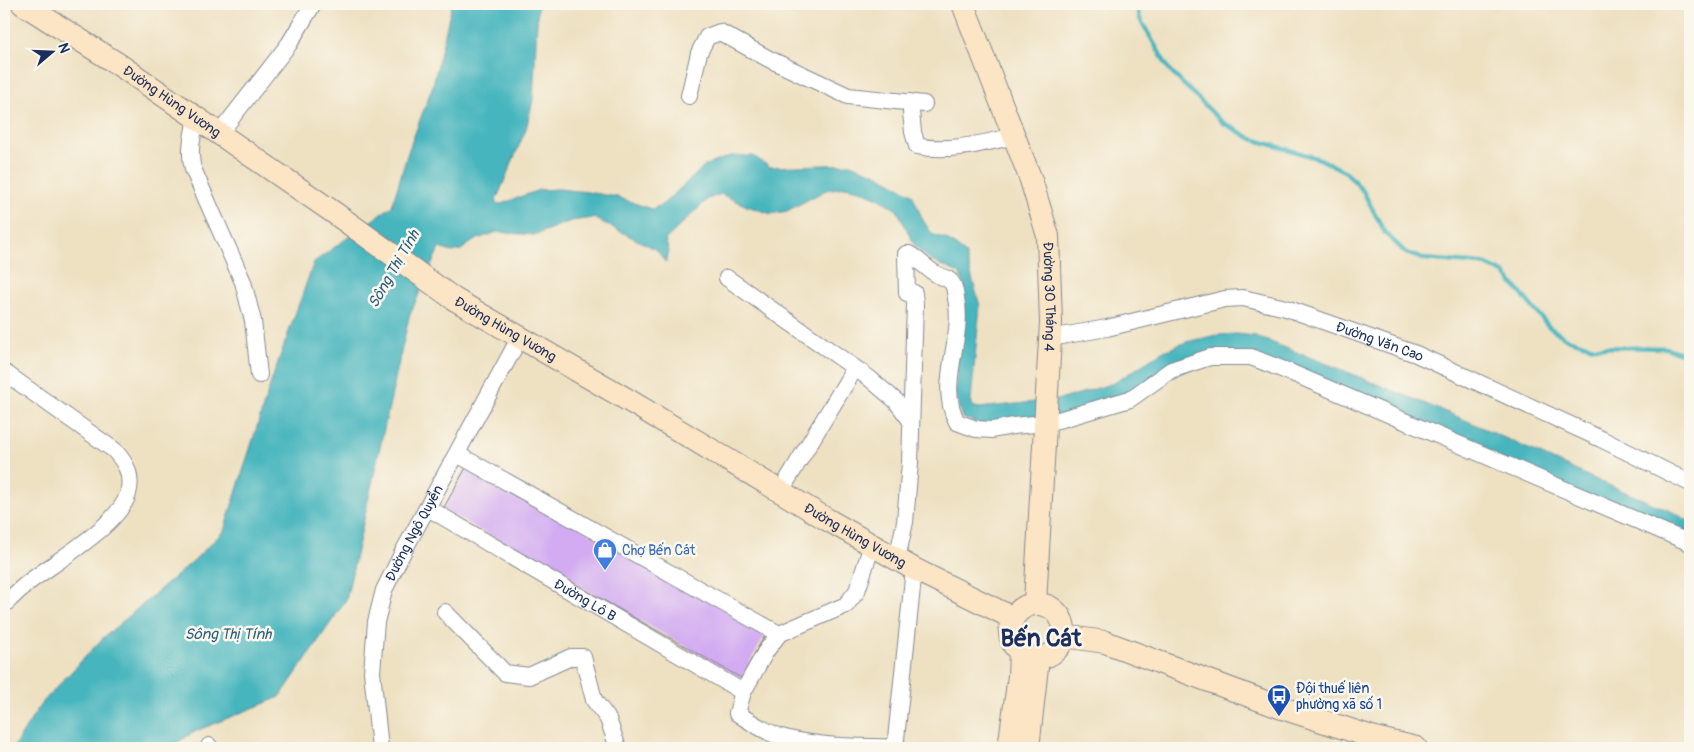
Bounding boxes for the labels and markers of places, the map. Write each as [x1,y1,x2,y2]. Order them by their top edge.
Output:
shop icon: Chợ Bến Cát [592,537,618,571]
place label: Chợ Bến Cát [622,542,696,559]
place label: Đội thuế liên phường xã số 1 [1296,680,1382,713]
bus stop icon: Đội thuế liên phường xã số 1 [1266,683,1292,717]

